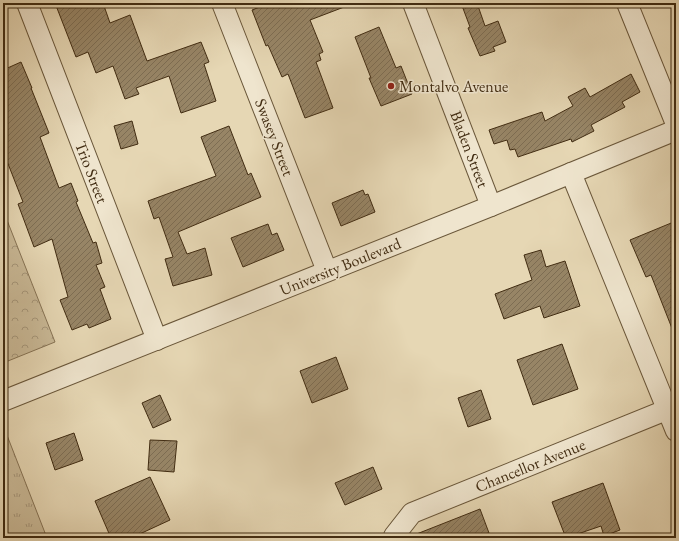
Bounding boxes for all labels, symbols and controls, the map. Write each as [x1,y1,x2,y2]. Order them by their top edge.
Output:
place label: Montalvo Avenue [399,76,508,97]
marker: Montalvo Avenue [386,81,396,91]
street label: Swasey Street [250,95,299,179]
street label: Bladen Street [445,108,494,191]
street label: Trio Street [70,138,113,206]
street label: University Boulevard [276,232,405,300]
street label: Chancellor Avenue [472,434,588,497]

